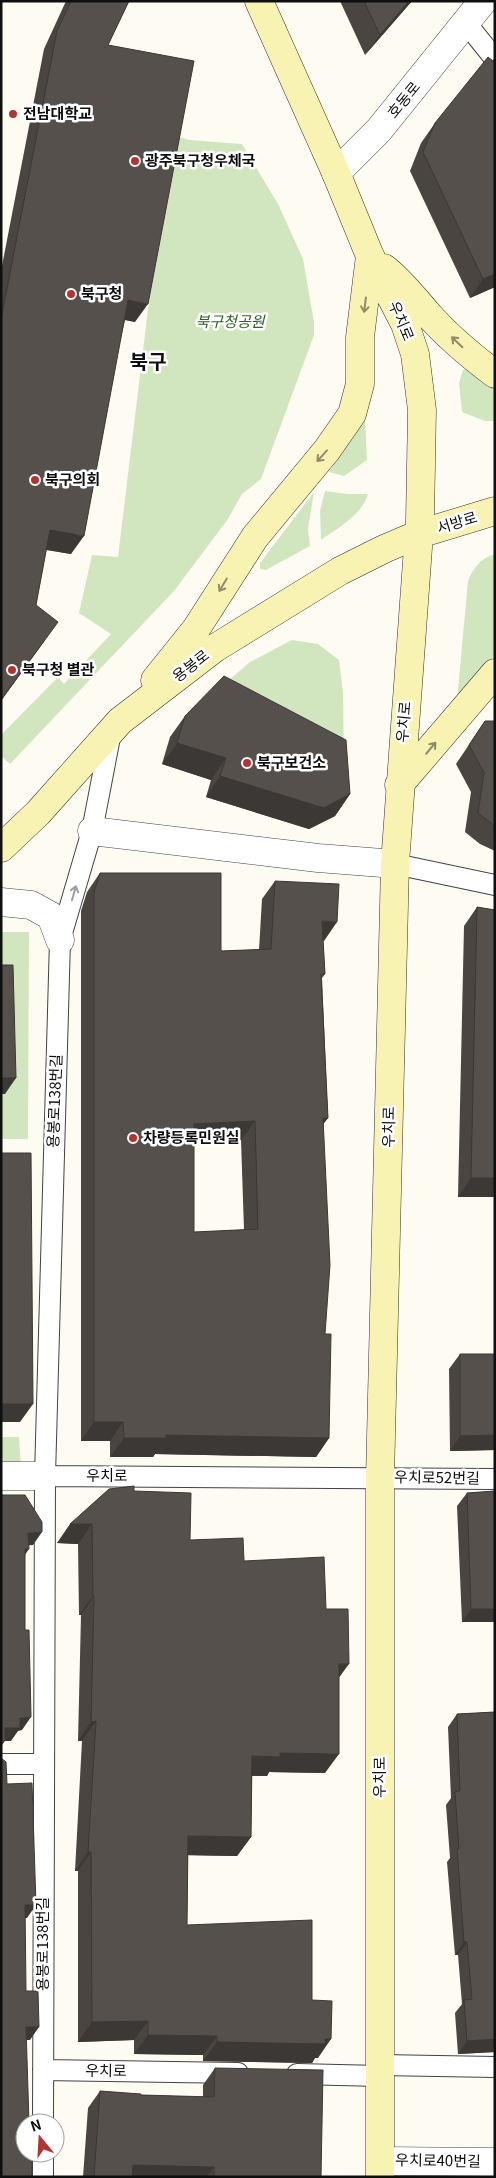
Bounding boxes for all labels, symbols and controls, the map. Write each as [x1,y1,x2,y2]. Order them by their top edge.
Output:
street label: 호동로 [382,76,424,122]
place label: 전남대학교 [23,102,92,123]
marker: 전남대학교 [7,108,19,120]
place label: 광주북구청우체국 [145,149,256,170]
marker: 광주북구청우체국 [129,155,141,167]
place label: 북구청 [81,282,122,303]
marker: 북구청 [65,288,77,300]
one-way arrow [360,296,370,312]
street label: 우치로 [385,297,420,344]
park label: 북구청공원 [195,310,266,331]
one-way arrow [452,337,464,349]
district label: 북구 [130,346,166,375]
one-way arrow [316,449,328,462]
place label: 북구의회 [45,468,100,489]
marker: 북구의회 [29,474,41,486]
street label: 서방로 [434,505,479,538]
one-way arrow [218,577,228,591]
street label: 용봉로 [167,644,213,686]
place label: 북구청 별관 [22,658,95,679]
marker: 북구청 별관 [6,664,18,676]
street label: 우치로 [390,700,415,743]
one-way arrow [425,742,436,755]
place label: 북구보건소 [257,751,326,772]
marker: 북구보건소 [241,757,253,769]
one-way arrow [69,885,79,901]
street label: 용봉로138번길 [41,1054,66,1148]
street label: 우치로 [377,1106,398,1148]
place label: 차량등록민원실 [143,1126,240,1147]
marker: 차량등록민원실 [127,1132,139,1144]
street label: 우치로 [86,1464,128,1485]
street label: 우치로52번길 [394,1465,480,1488]
street label: 우치로 [368,1756,389,1798]
street label: 용봉로138번길 [31,1897,52,1991]
street label: 우치로 [85,2059,127,2080]
north arrow [15,2113,65,2163]
text: N [28,2114,44,2136]
street label: 우치로40번길 [395,2148,481,2171]

